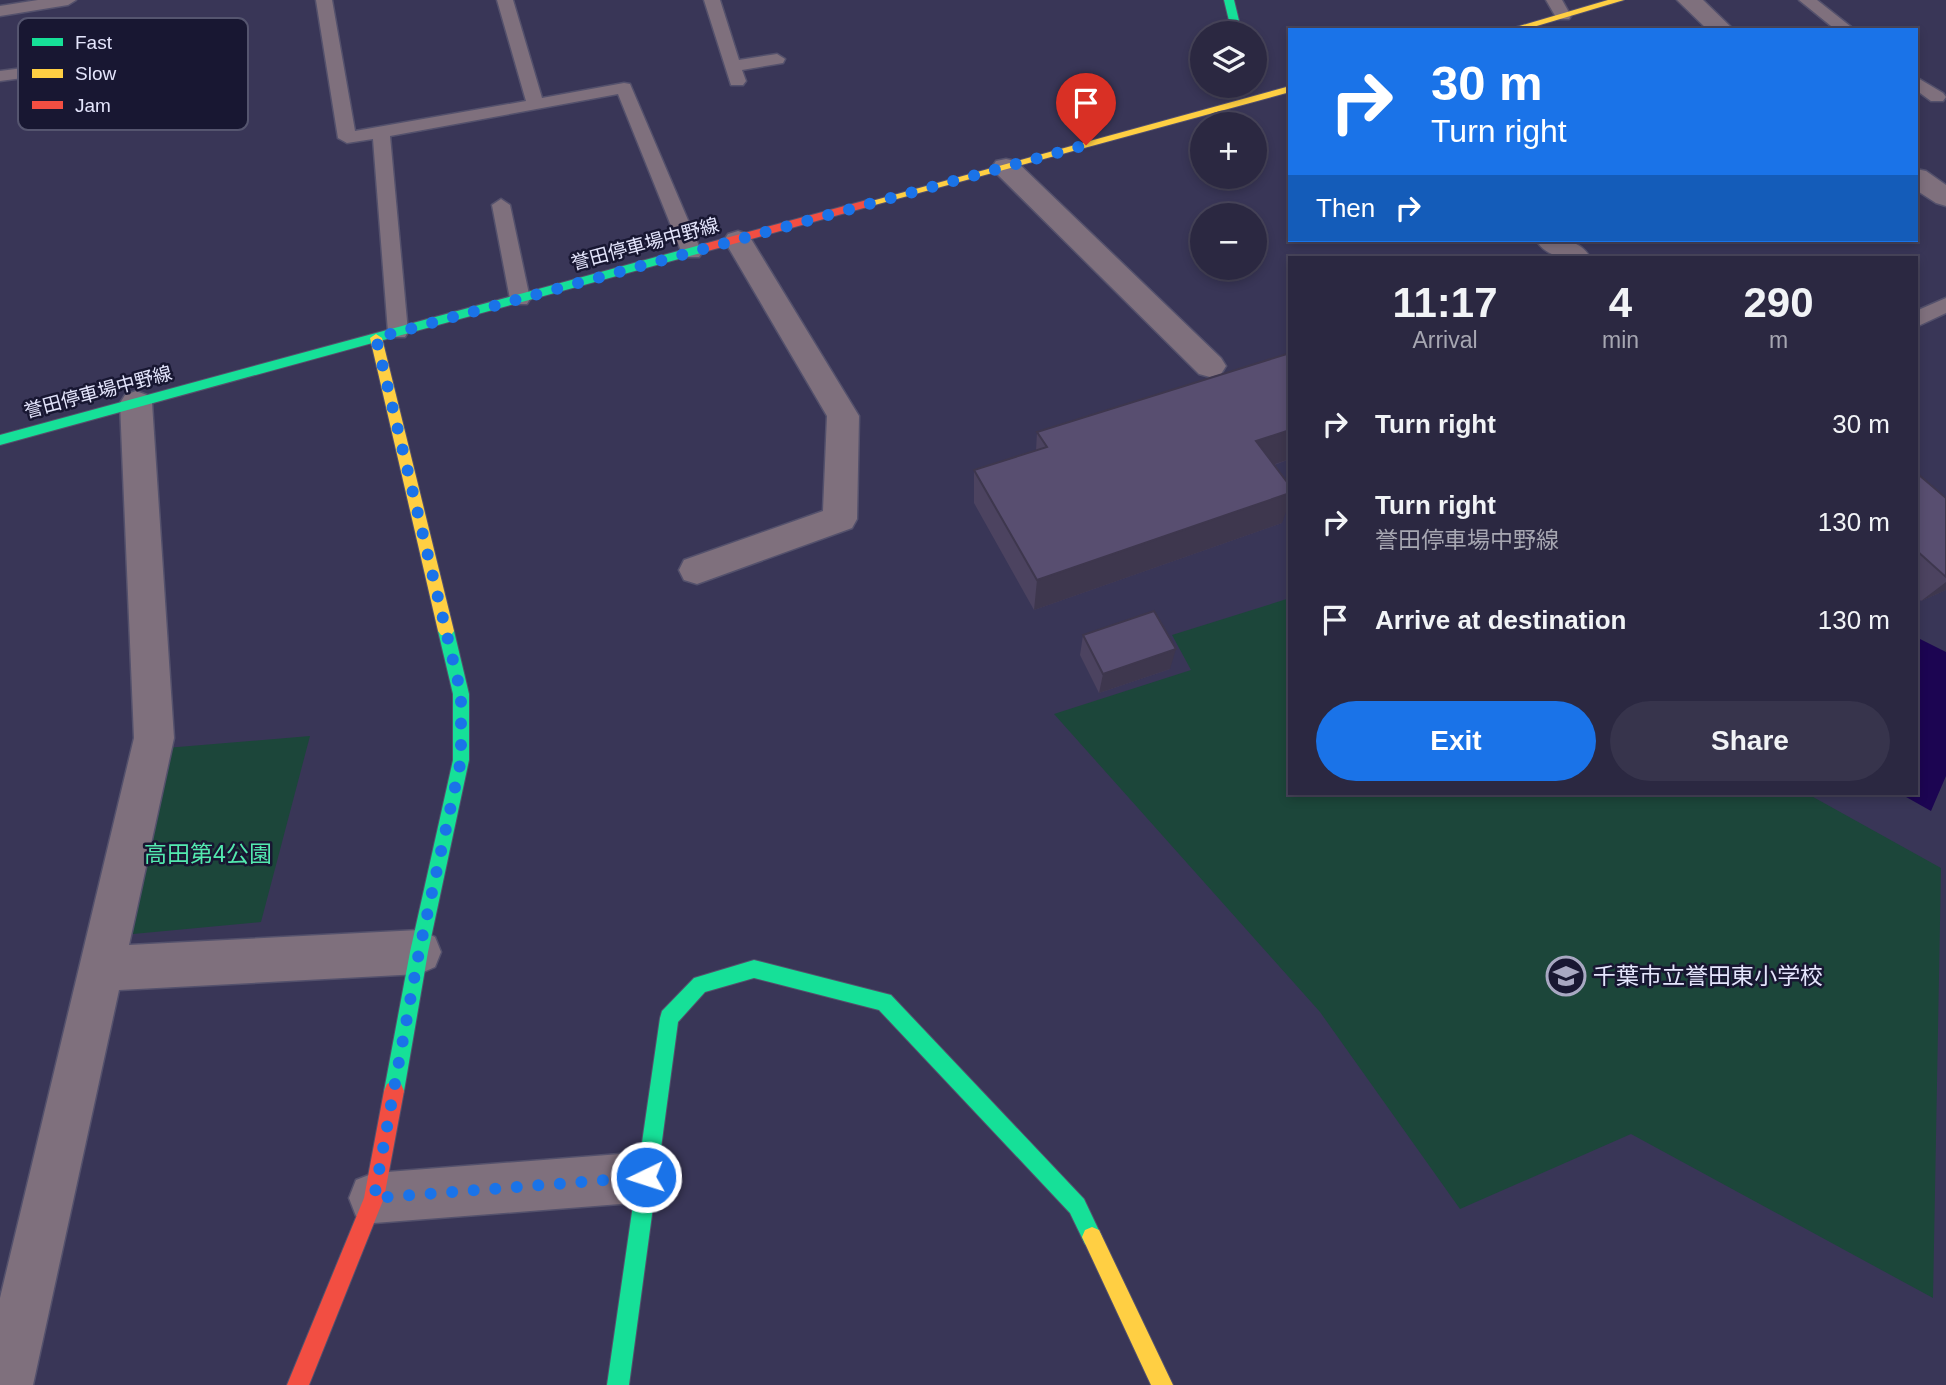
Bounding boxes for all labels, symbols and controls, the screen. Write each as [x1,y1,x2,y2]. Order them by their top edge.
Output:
legend [18,18,248,130]
map controls [1190,21,1267,280]
button: layers [1190,21,1267,98]
text: Fast [75,32,113,53]
icon: right [1316,56,1407,147]
text: 30 m [1431,56,1543,110]
text: Slow [75,63,116,84]
pin [1056,73,1116,145]
icon: arrive [1067,84,1105,122]
text: Jam [75,95,111,116]
button: + [1190,112,1267,189]
text: Turn right [1431,113,1567,149]
icon: right [1389,189,1427,227]
text: Then [1316,193,1375,223]
button: − [1190,203,1267,280]
street label: 誉田停車場中野線 [569,214,721,274]
text: 11:17 [1392,279,1498,326]
text: 4 [1609,279,1632,326]
text: 290 [1743,279,1814,326]
text: Arrival [1412,327,1478,353]
text: min [1602,327,1639,353]
text: m [1769,327,1788,353]
street label: 誉田停車場中野線 [22,362,174,422]
icon: right [1316,405,1354,443]
text: Turn right [1375,409,1496,439]
text: 30 m [1832,409,1890,439]
text: Turn right [1375,490,1496,520]
icon: right [1316,503,1354,541]
text: 130 m [1818,507,1890,537]
text: 誉田停車場中野線 [1375,527,1559,553]
icon: arrive [1316,601,1354,639]
text: Arrive at destination [1375,605,1626,635]
text: 130 m [1818,605,1890,635]
button: Exit [1316,701,1596,781]
button: Share [1610,701,1890,781]
park label: 高田第4公園 [144,841,272,867]
school or university icon: 千葉市立誉田東小学校 [1545,955,1587,997]
place label: 千葉市立誉田東小学校 [1593,963,1823,989]
position arrow [609,1140,683,1214]

